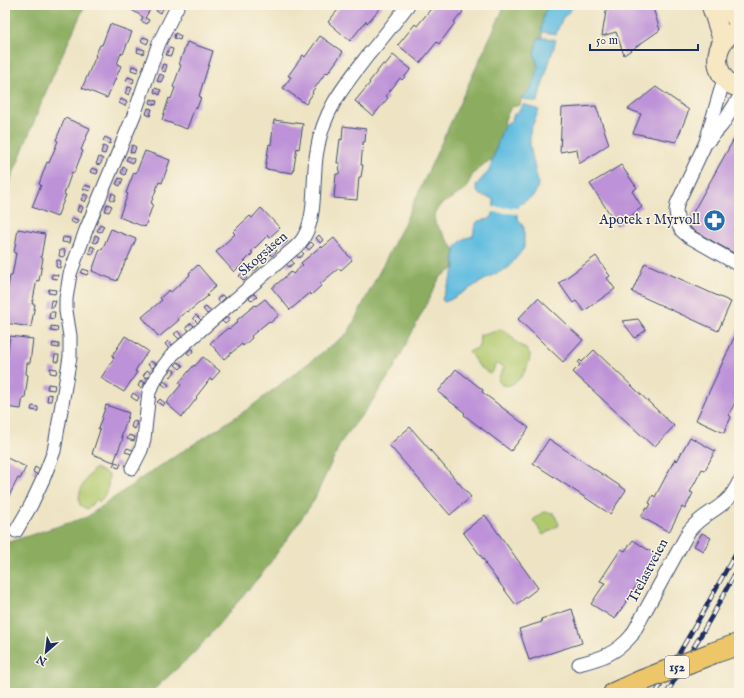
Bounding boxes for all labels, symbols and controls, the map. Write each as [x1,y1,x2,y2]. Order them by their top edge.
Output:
scale bar [590,26,698,52]
text: 50 m [596,33,618,48]
pharmacy icon: Apotek 1 Myrvoll [702,207,728,233]
place label: Apotek 1 Myrvoll [598,211,700,229]
street label: Skogsåsen [235,227,292,280]
street label: Trelastveien [624,535,673,606]
north arrow [26,632,66,672]
text: N [34,651,50,669]
road number: 152 [665,656,689,678]

